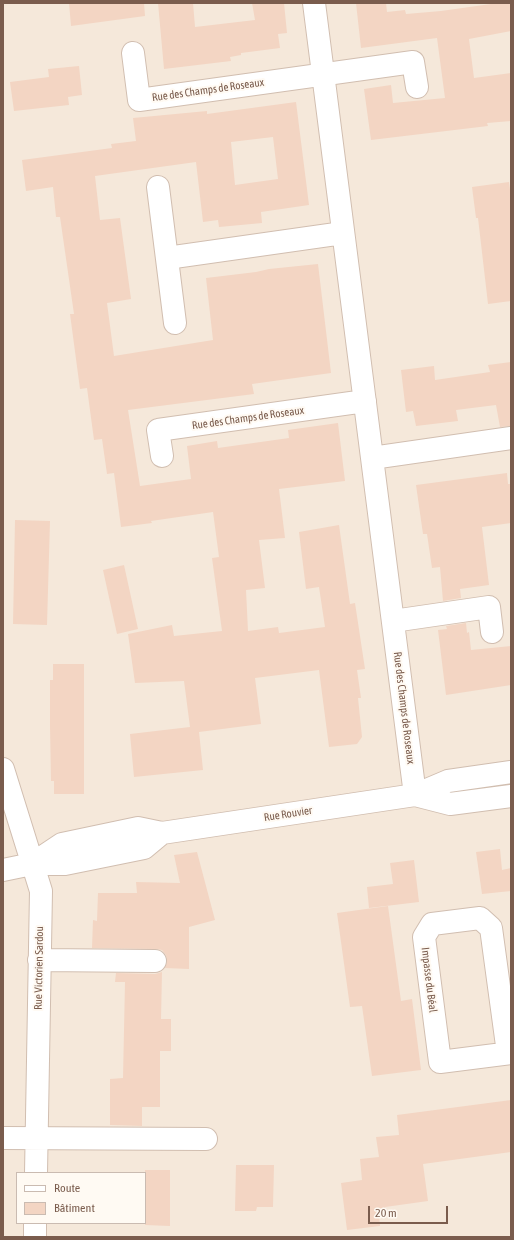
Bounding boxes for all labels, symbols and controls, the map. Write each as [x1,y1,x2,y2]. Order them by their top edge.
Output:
street label: Rue des Champs de Roseaux [151,76,265,104]
street label: Rue des Champs de Roseaux [191,404,305,432]
street label: Rue des Champs de Roseaux [391,651,417,765]
street label: Rue Rouvier [263,804,313,824]
street label: Rue Victorien Sardou [32,926,46,1010]
street label: Impasse du Béal [418,947,440,1013]
legend [16,1172,146,1224]
text: Route [54,1181,80,1195]
scale bar [370,1198,450,1224]
text: Bâtiment [54,1201,95,1215]
text: 20 m [375,1206,397,1220]

